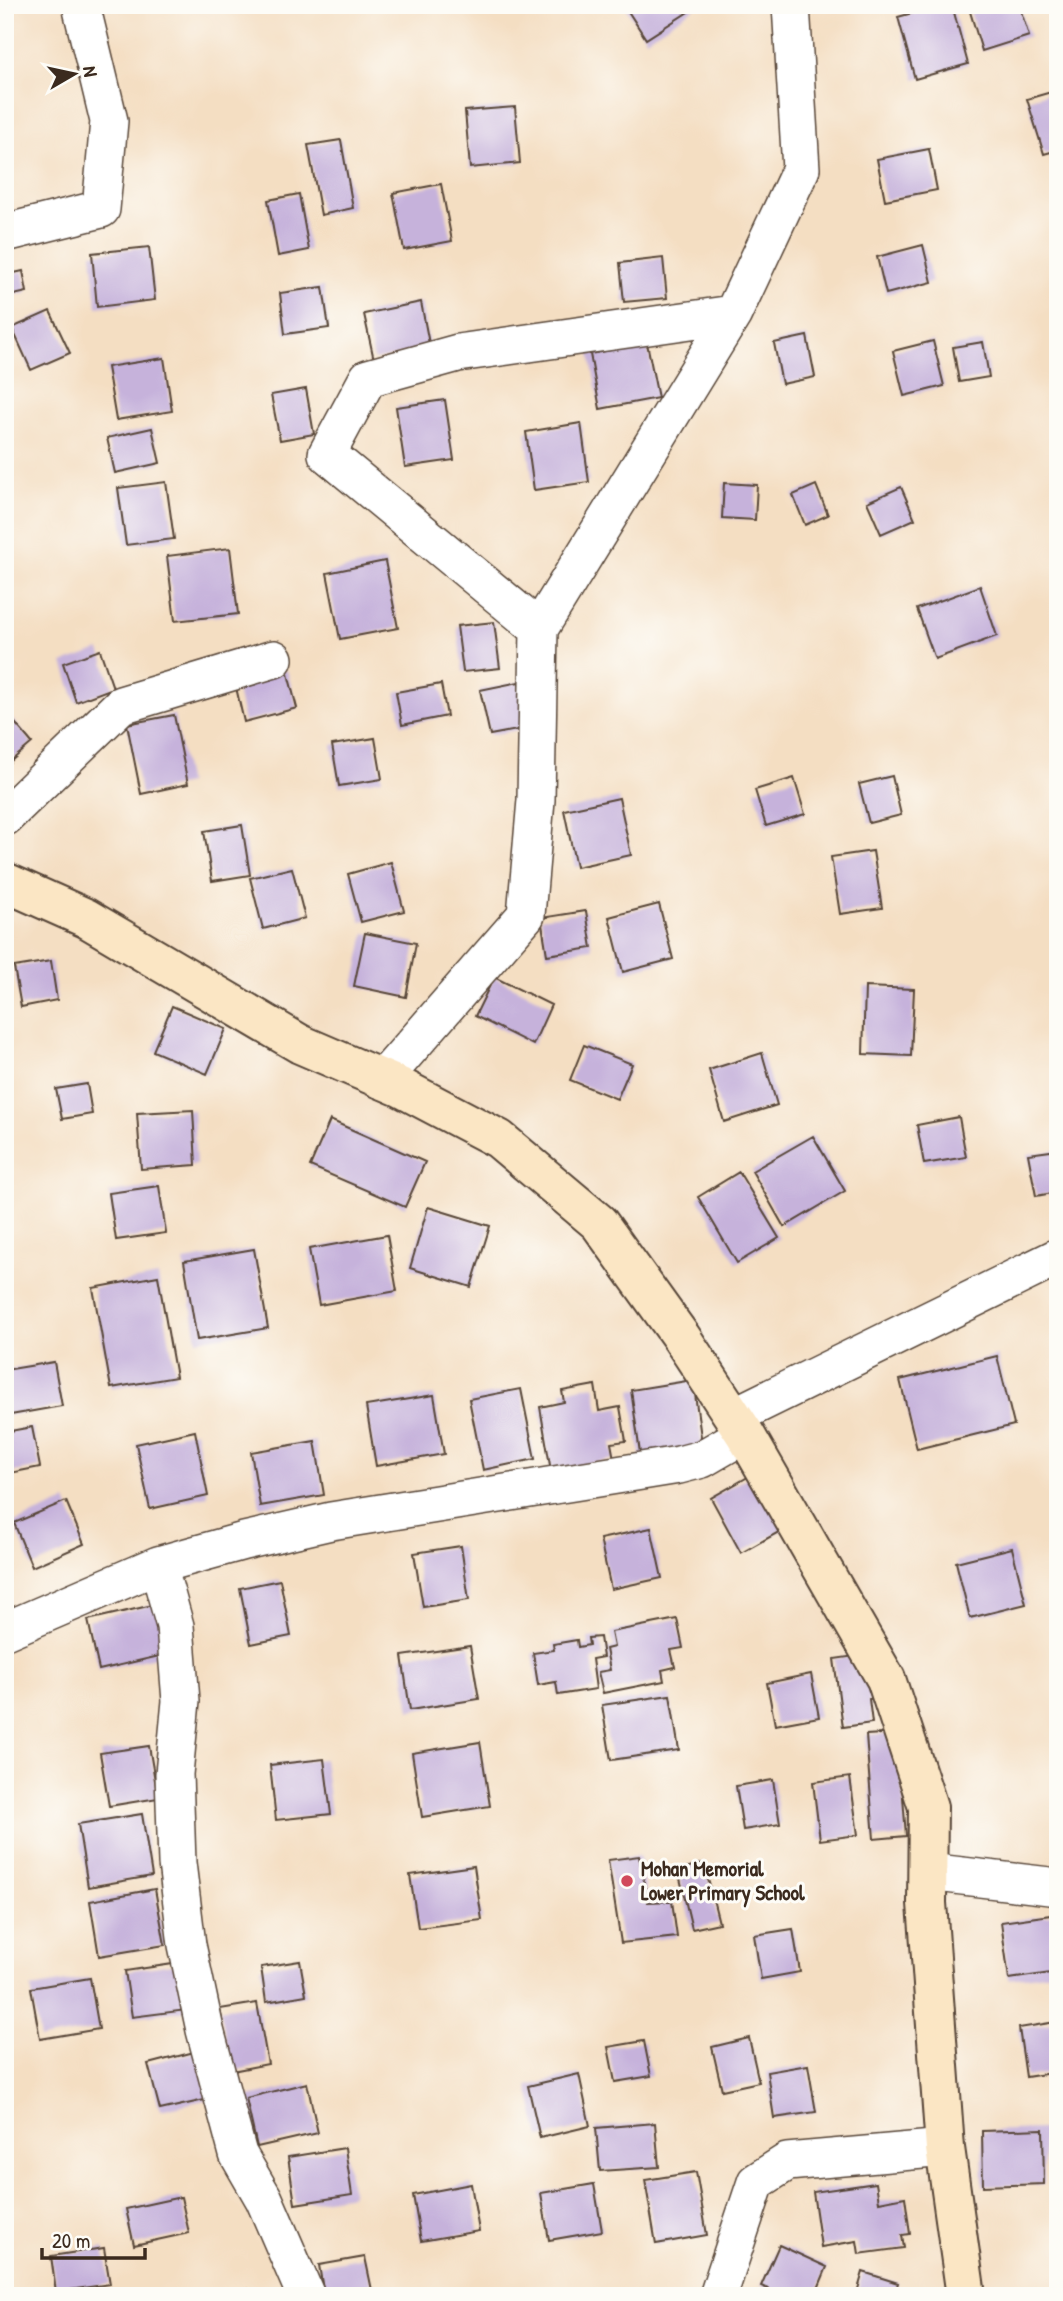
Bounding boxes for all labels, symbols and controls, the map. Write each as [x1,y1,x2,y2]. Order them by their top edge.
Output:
north arrow [38,38,108,108]
text: N [77,64,104,78]
place label: Mohan Memorial Lower Primary School [641,1854,805,1908]
marker: Mohan Memorial Lower Primary School [619,1873,635,1889]
scale bar [42,2217,145,2261]
text: 20 m [52,2226,90,2255]

